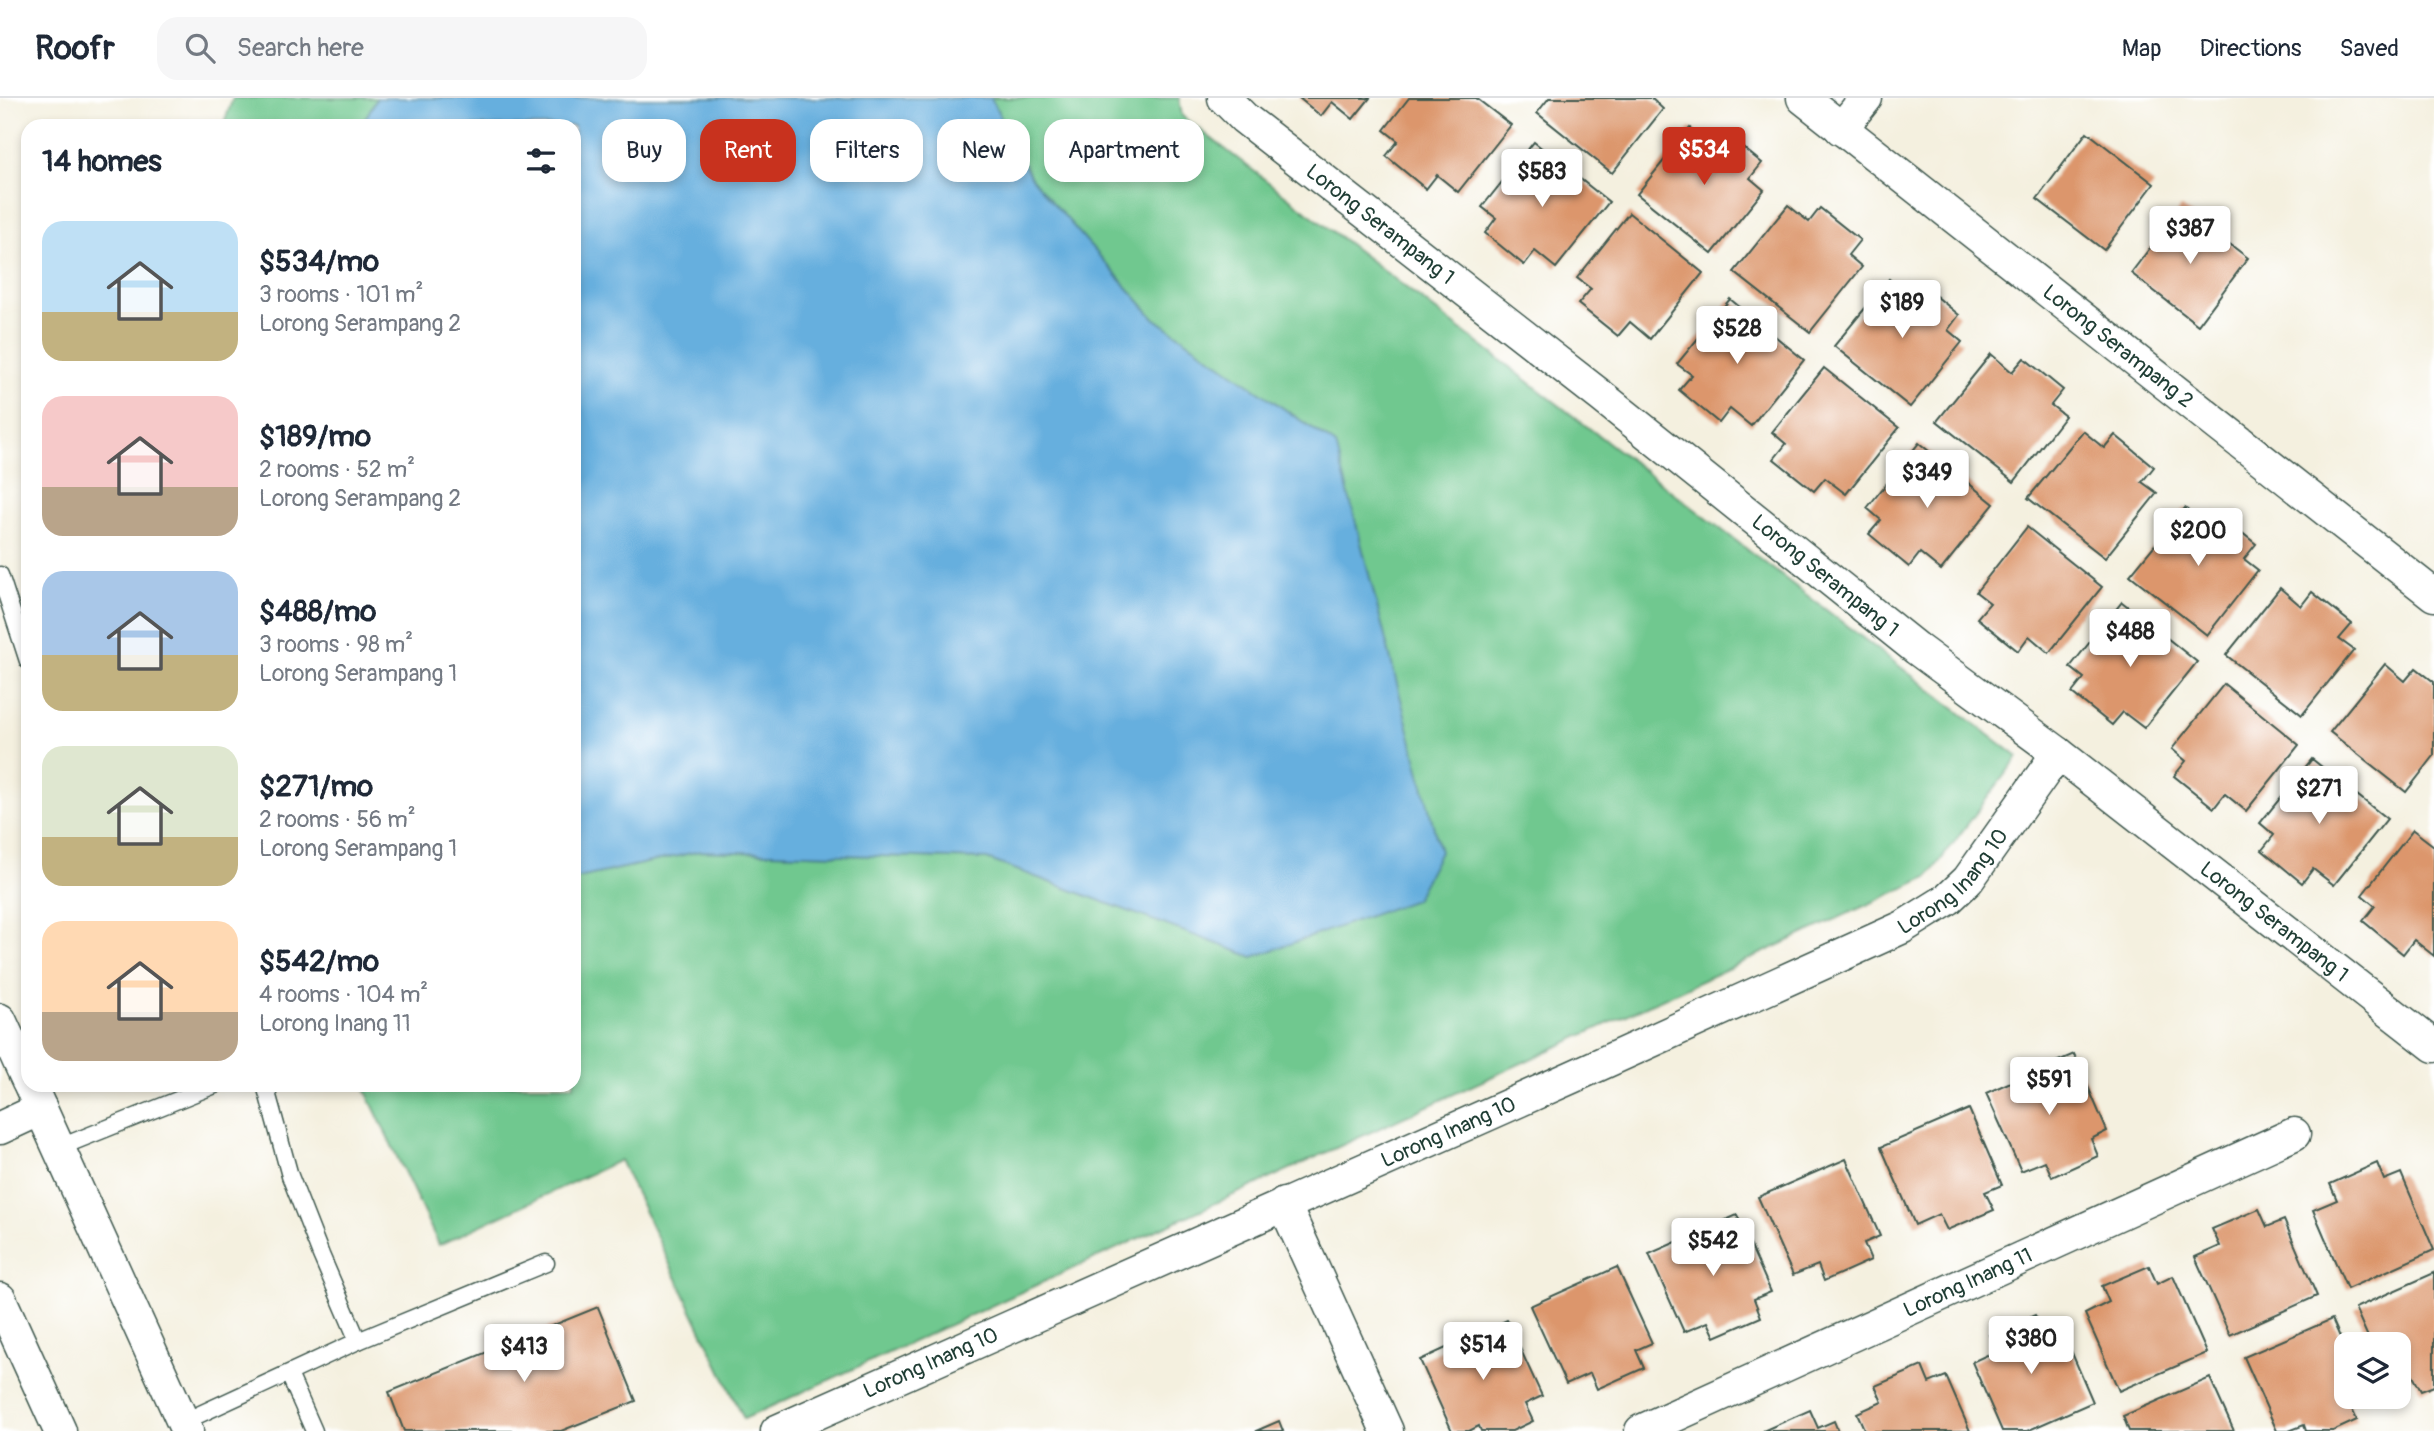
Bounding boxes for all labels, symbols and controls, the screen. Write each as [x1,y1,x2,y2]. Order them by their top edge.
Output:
search box [157,17,647,80]
text: Roofr [35,28,115,69]
icon: search [181,29,219,67]
text: Search here [237,32,364,64]
text: Map [2122,34,2162,63]
text: Directions [2200,34,2301,63]
text: Saved [2339,34,2399,63]
chip: Buy [602,119,686,182]
chip: Rent [700,119,796,182]
chip: Filters [810,119,923,182]
chip: New [937,119,1030,182]
chip: Apartment [1044,119,1204,182]
pin: $534 [1663,127,1745,187]
text: $534 [1678,135,1730,164]
icon: filters [522,142,560,180]
text: 14 homes [42,143,162,180]
pin: $583 [1501,150,1583,209]
text: $583 [1517,157,1567,186]
street label: Lorong Serampang 1 [1301,158,1460,290]
pin: $387 [2149,206,2231,266]
text: $387 [2165,214,2215,243]
text: $534/mo [259,243,379,280]
icon: home [98,249,182,333]
street label: Lorong Serampang 2 [2037,278,2199,414]
text: 3 rooms · 101 m² [259,280,423,309]
pin: $189 [1861,280,1943,340]
text: $189 [1880,288,1924,317]
pin: $528 [1696,306,1778,366]
text: Lorong Serampang 2 [259,309,461,338]
text: $528 [1712,314,1762,343]
text: $189/mo [259,418,371,455]
icon: home [98,424,182,508]
pin: $349 [1886,450,1968,510]
text: 2 rooms · 52 m² [259,455,415,484]
text: $349 [1902,458,1952,487]
text: Lorong Serampang 2 [259,484,461,513]
street label: Lorong Serampang 1 [1746,508,1904,643]
pin: $200 [2157,508,2239,568]
text: $200 [2170,516,2226,545]
text: $488/mo [259,593,376,630]
icon: home [98,599,182,683]
pin: $488 [2089,610,2171,669]
text: $488 [2106,617,2155,646]
text: 3 rooms · 98 m² [259,630,413,659]
text: Lorong Serampang 1 [259,659,457,688]
pin: $271 [2278,766,2360,826]
text: $271/mo [259,768,373,805]
icon: home [98,774,182,858]
text: $271 [2296,774,2342,803]
text: 2 rooms · 56 m² [259,805,416,834]
street label: Lorong Inang 10 [1892,823,2014,941]
text: Lorong Serampang 1 [259,834,457,863]
street label: Lorong Serampang 1 [2195,855,2354,988]
text: $542/mo [259,943,379,980]
icon: home [98,949,182,1033]
text: 4 rooms · 104 m² [259,980,428,1009]
text: Lorong Inang 11 [259,1009,411,1038]
pin: $591 [2008,1058,2090,1117]
text: $591 [2026,1065,2072,1094]
street label: Lorong Inang 10 [1377,1090,1520,1174]
pin: $542 [1672,1218,1754,1278]
text: $542 [1687,1226,1739,1255]
street label: Lorong Inang 11 [1899,1241,2037,1323]
pin: $380 [1990,1316,2072,1376]
street label: Lorong Inang 10 [859,1321,1002,1404]
pin: $514 [1442,1322,1524,1382]
pin: $413 [483,1324,565,1384]
text: $380 [2005,1324,2057,1353]
text: $514 [1459,1330,1507,1359]
text: $413 [500,1332,548,1361]
map controls [2334,1332,2411,1409]
button: layers [2334,1332,2411,1409]

